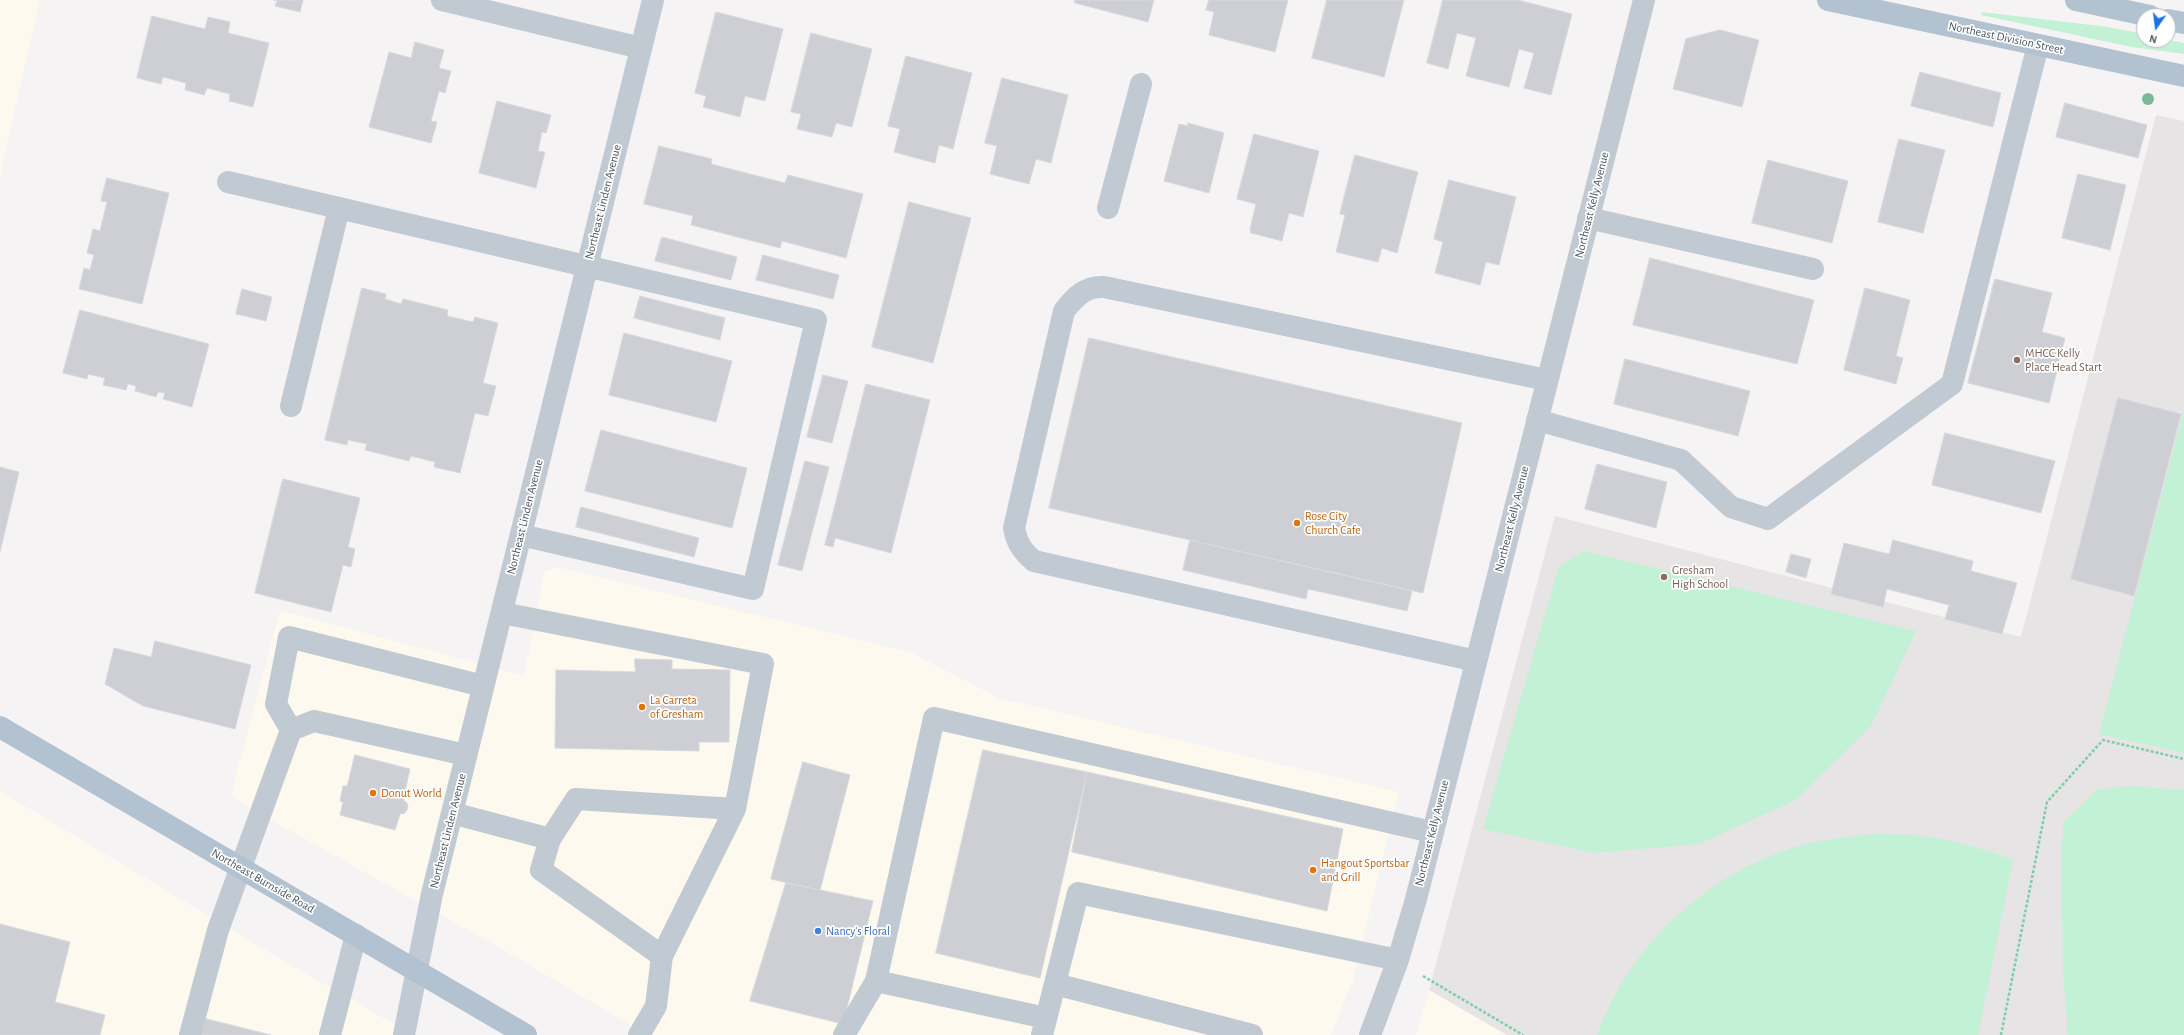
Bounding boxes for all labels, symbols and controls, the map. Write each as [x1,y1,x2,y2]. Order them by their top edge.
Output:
north arrow [2136,8,2176,48]
street label: Northeast Division Street [1947,19,2065,57]
text: N [2148,33,2158,45]
street label: Northeast Linden Avenue [582,143,624,261]
street label: Northeast Kelly Avenue [1572,150,1612,260]
place label: MHCC Kelly Place Head Start [2025,346,2102,374]
marker: MHCC Kelly Place Head Start [2012,355,2022,365]
street label: Northeast Linden Avenue [504,458,546,576]
street label: Northeast Kelly Avenue [1492,464,1532,574]
place label: Rose City Church Cafe [1305,509,1361,537]
marker: Rose City Church Cafe [1292,518,1302,528]
place label: Gresham High School [1672,563,1728,591]
marker: Gresham High School [1659,572,1669,582]
place label: La Carreta of Gresham [650,693,703,721]
marker: La Carreta of Gresham [637,702,647,712]
street label: Northeast Linden Avenue [427,772,469,890]
street label: Northeast Kelly Avenue [1412,778,1452,888]
place label: Donut World [381,786,442,800]
marker: Donut World [368,788,378,798]
street label: Northeast Burnside Road [209,846,317,916]
place label: Hangout Sportsbar and Grill [1321,856,1409,884]
marker: Hangout Sportsbar and Grill [1308,865,1318,875]
place label: Nancy's Floral [826,924,890,938]
marker: Nancy's Floral [813,926,823,936]

